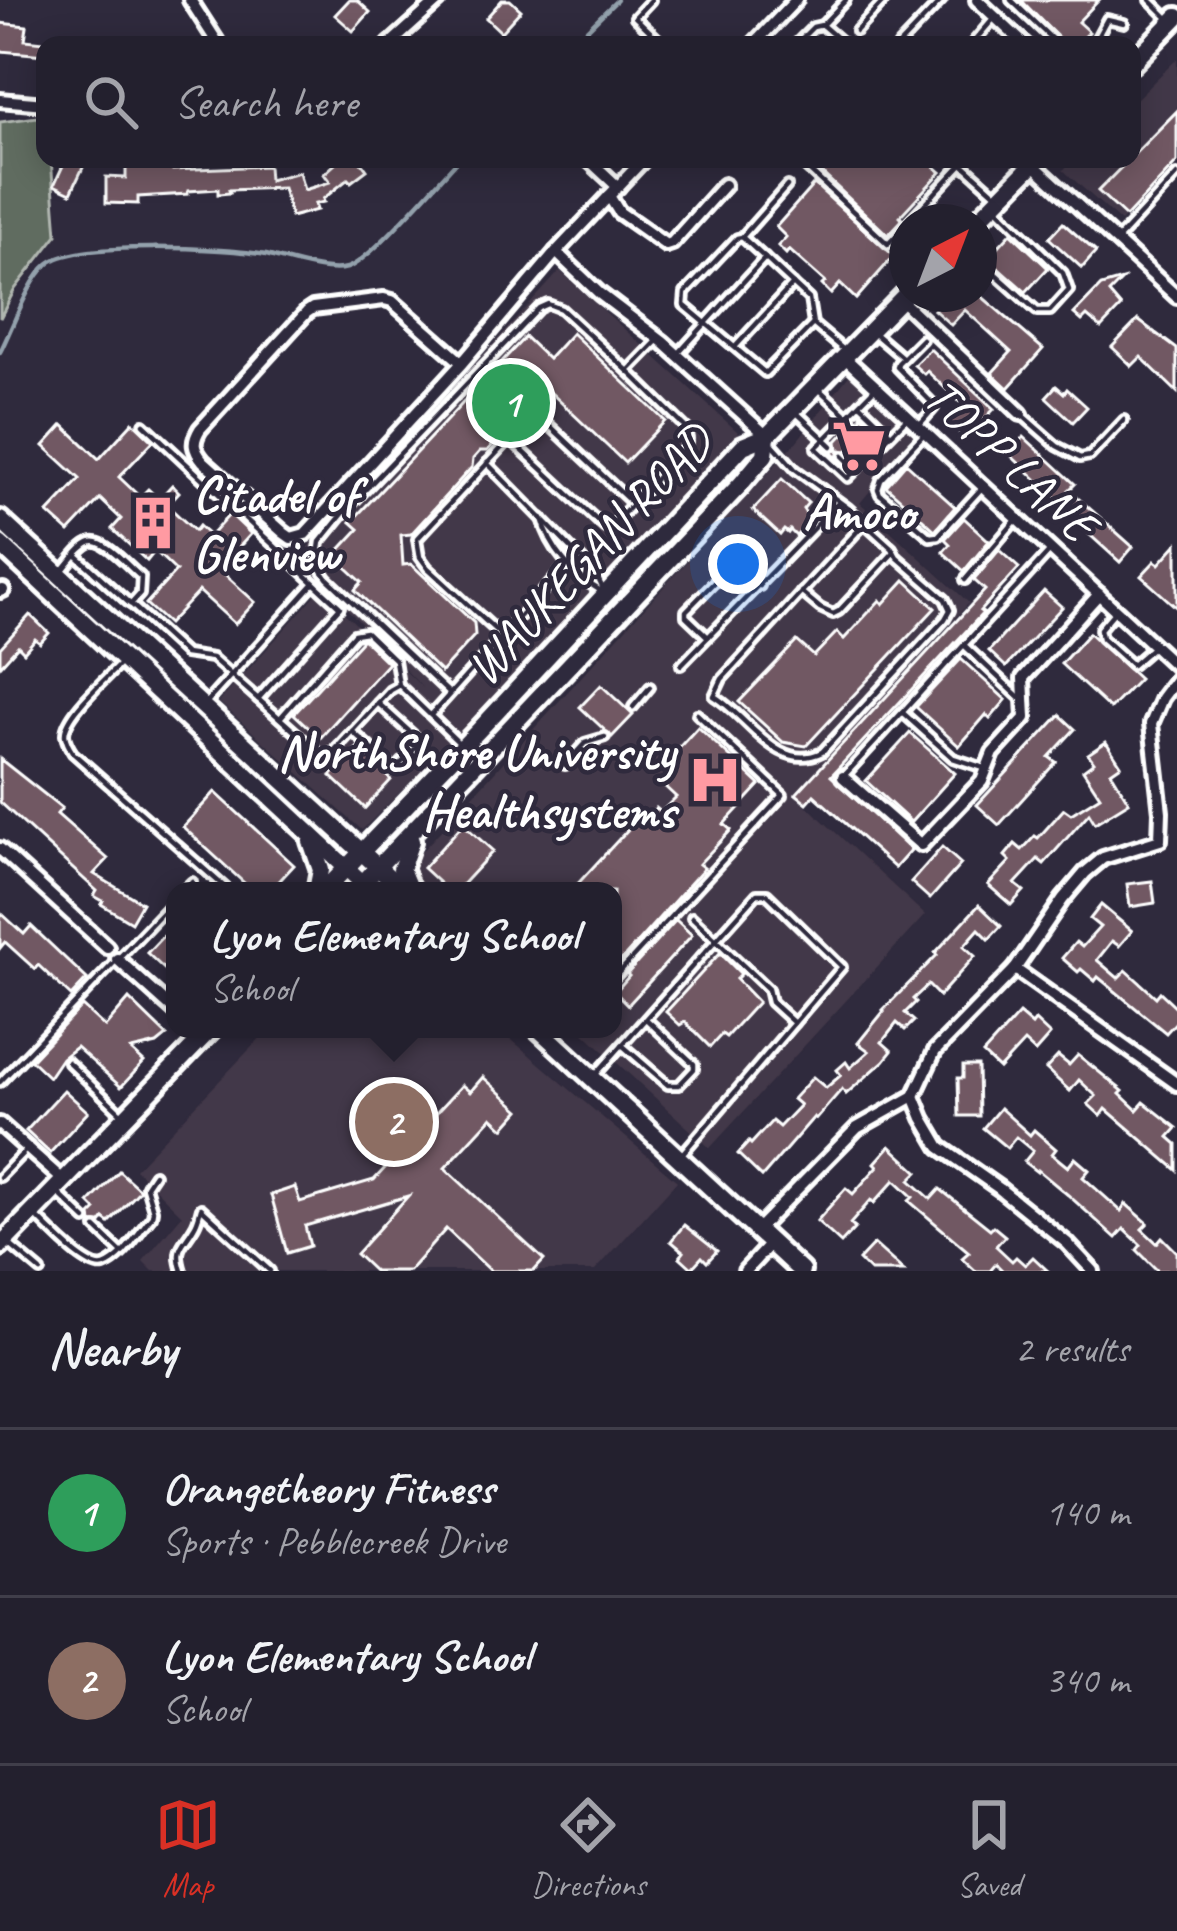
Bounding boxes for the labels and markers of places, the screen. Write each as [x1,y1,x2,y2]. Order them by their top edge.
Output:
pin: 1 [472,358,550,448]
supermarket icon: Amoco [830,417,888,475]
place label: Citadel of Glenview [193,463,370,586]
place label: Amoco [803,480,919,544]
building icon: Citadel of Glenview [124,494,182,552]
place label: NorthShore University Healthsystems [278,720,680,843]
hospital icon: NorthShore University Healthsystems [686,751,744,809]
pin: 2 [355,1077,433,1167]

